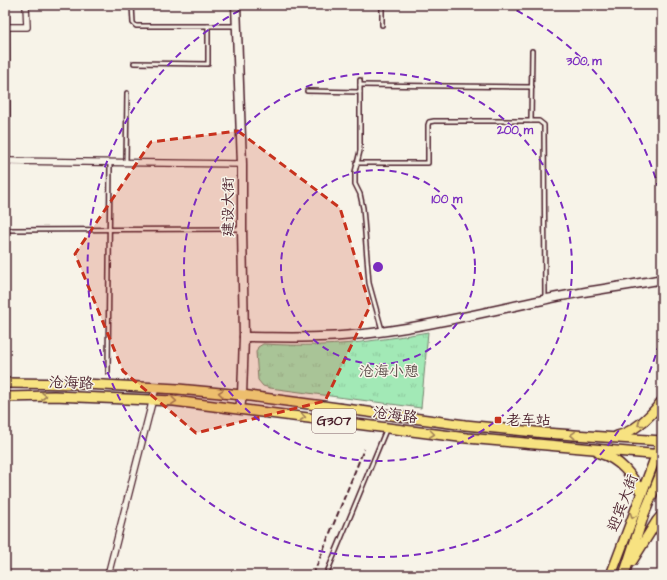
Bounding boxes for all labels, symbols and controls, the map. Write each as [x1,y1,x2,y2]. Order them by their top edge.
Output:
text: 300 m [565,53,602,70]
text: 200 m [496,122,534,139]
street label: 建设大街 [218,177,239,237]
text: 100 m [432,191,463,208]
centre of rings [371,260,385,274]
park label: 沧海小憩 [359,361,419,382]
street label: 沧海路 [48,372,94,394]
one-way arrow [218,389,224,398]
one-way arrow [41,392,47,400]
one-way arrow [171,397,177,406]
street label: 沧海路 [371,402,419,428]
road number: G307 [312,409,356,433]
place label: 老车站 [506,410,551,431]
one-way arrow [300,412,306,421]
marker: 老车站 [493,415,503,425]
one-way arrow [638,420,645,427]
one-way arrow [429,429,435,438]
one-way arrow [570,430,576,439]
street label: 迎宾大街 [602,471,644,535]
one-way arrow [630,512,638,519]

